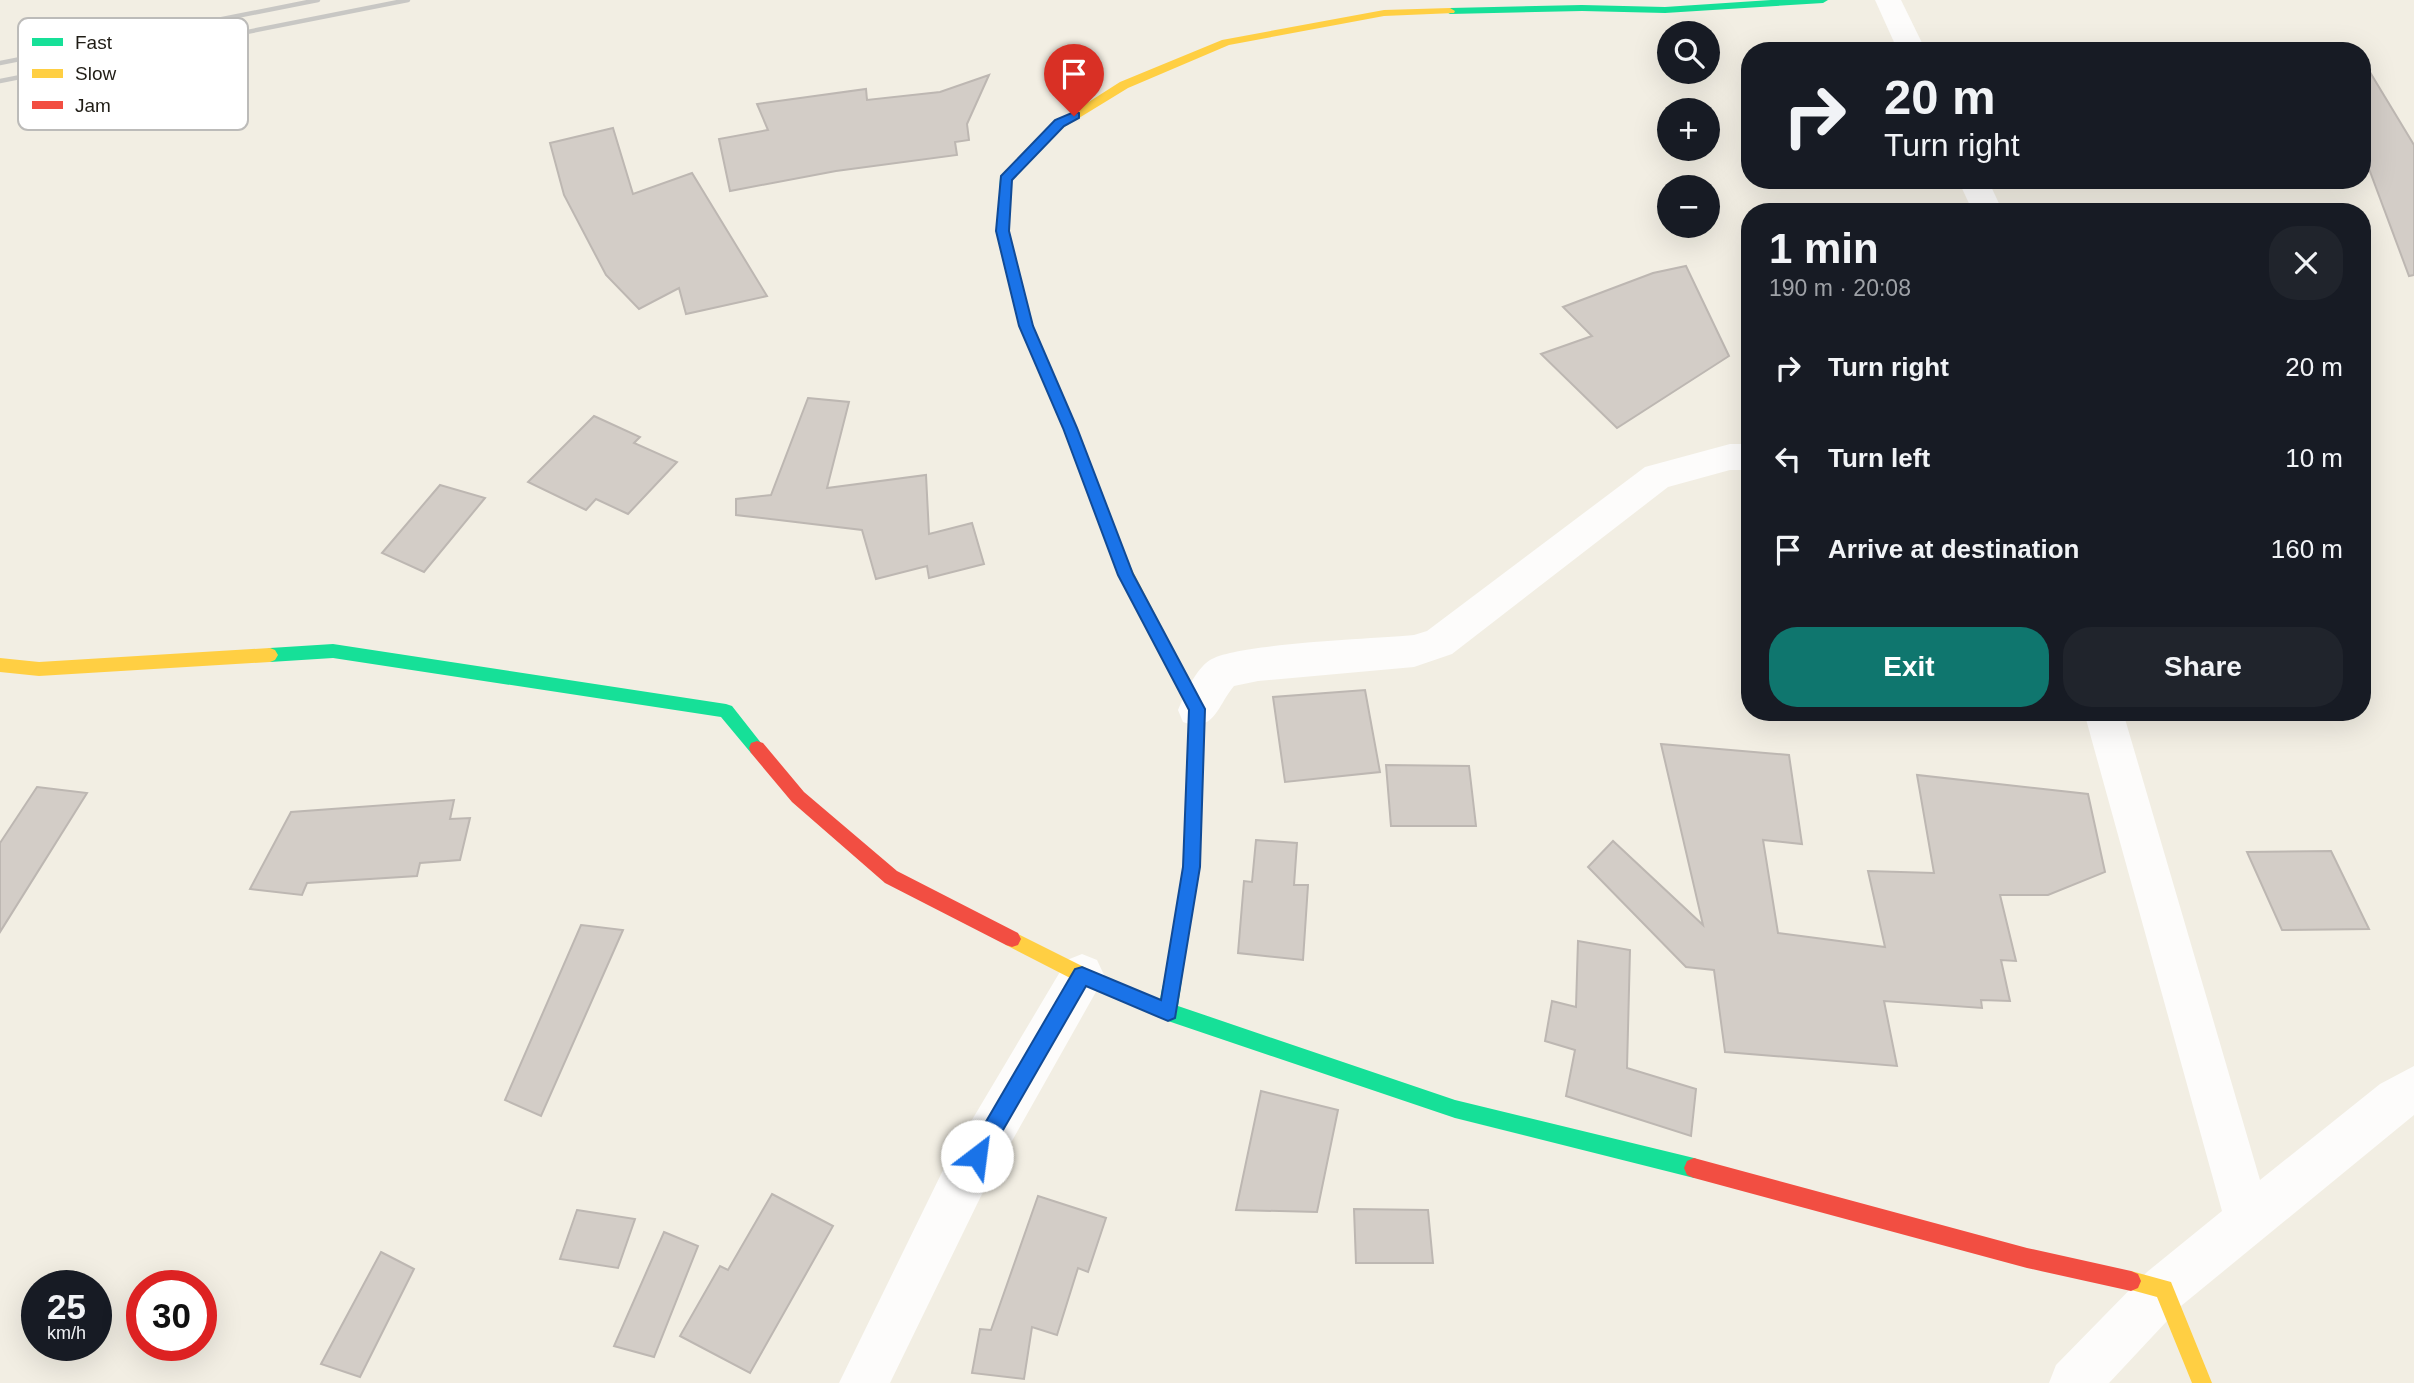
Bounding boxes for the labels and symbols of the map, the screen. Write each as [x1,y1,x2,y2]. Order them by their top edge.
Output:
legend [18,18,248,130]
text: Fast [75,32,113,53]
pin [1044,44,1104,116]
text: Slow [75,63,116,84]
text: Jam [75,95,111,116]
position arrow [940,1119,1014,1193]
speed limit sign: 30 [126,1270,217,1361]

